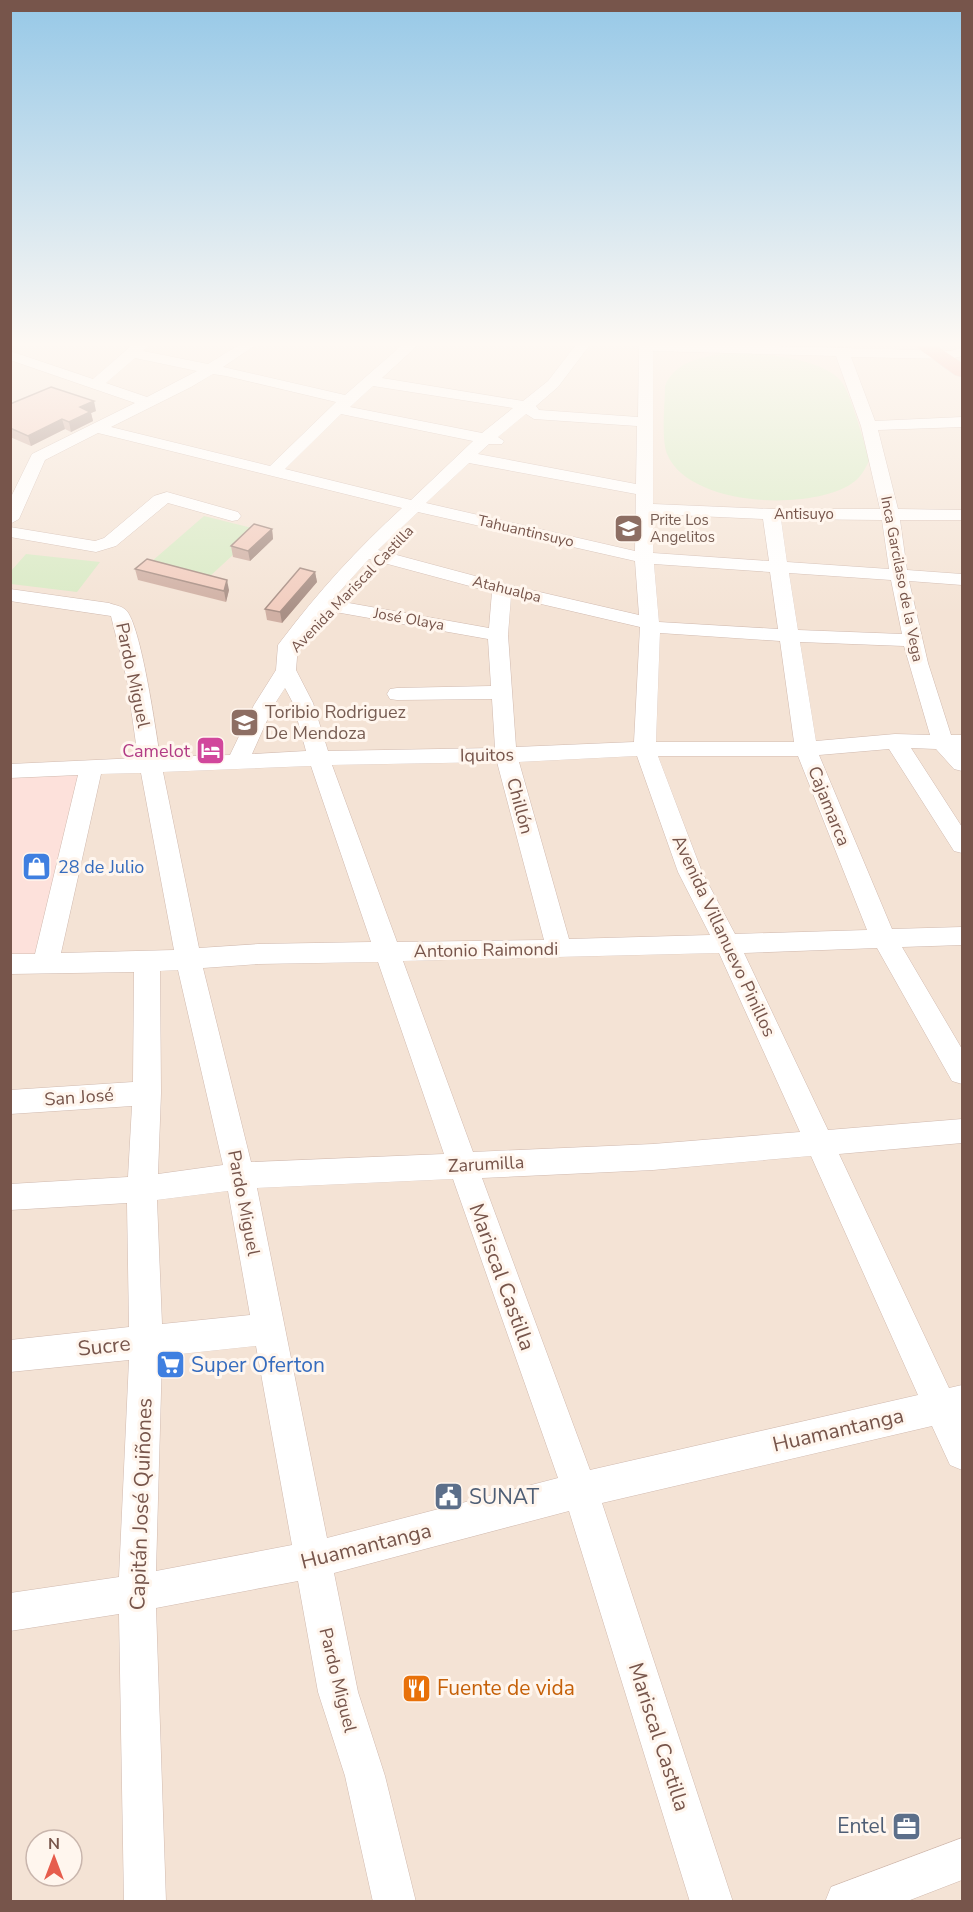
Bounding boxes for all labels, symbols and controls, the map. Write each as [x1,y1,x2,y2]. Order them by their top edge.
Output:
street label: Inca Garcilaso de la Vega [876,494,928,664]
street label: Antisuyo [774,504,834,524]
street label: Tahuantinsuyo [476,510,576,552]
place label: Prite Los Angelitos [650,510,715,547]
school or university icon: Prite Los Angelitos [613,513,645,545]
street label: Avenida Mariscal Castilla [286,521,418,657]
street label: Atahualpa [471,571,543,607]
street label: José Olaya [371,603,446,635]
street label: Pardo Miguel [110,620,156,731]
place label: Toribio Rodriguez De Mendoza [265,700,406,745]
school or university icon: Toribio Rodriguez De Mendoza [228,706,260,738]
hotel icon: Camelot [195,735,227,767]
place label: Camelot [122,739,191,763]
street label: Iquitos [460,743,514,767]
street label: Cajamarca [802,762,856,850]
street label: Chillón [501,775,539,837]
street label: Avenida Villanuevo Pinillos [667,831,781,1041]
shop icon: 28 de Julio [21,851,53,883]
place label: 28 de Julio [58,855,144,879]
street label: Antonio Raimondi [413,937,559,963]
street label: San José [43,1083,115,1111]
street label: Pardo Miguel [222,1148,266,1258]
street label: Zarumilla [447,1150,525,1178]
street label: Mariscal Castilla [462,1200,542,1354]
street label: Sucre [76,1329,132,1363]
supermarket icon: Super Oferton [154,1349,186,1381]
place label: Super Oferton [191,1351,325,1379]
street label: Capitán José Quiñones [123,1397,159,1611]
street label: Huamantanga [770,1401,906,1459]
public building icon: SUNAT [432,1481,464,1513]
place label: SUNAT [469,1483,539,1511]
street label: Huamantanga [298,1516,434,1576]
street label: Pardo Miguel [313,1625,363,1735]
street label: Mariscal Castilla [622,1659,696,1815]
restaurant icon: Fuente de vida [400,1672,432,1704]
place label: Fuente de vida [437,1674,575,1702]
office icon: Entel [891,1810,923,1842]
place label: Entel [837,1812,887,1840]
north arrow [24,1828,84,1888]
text: N [48,1833,60,1855]

